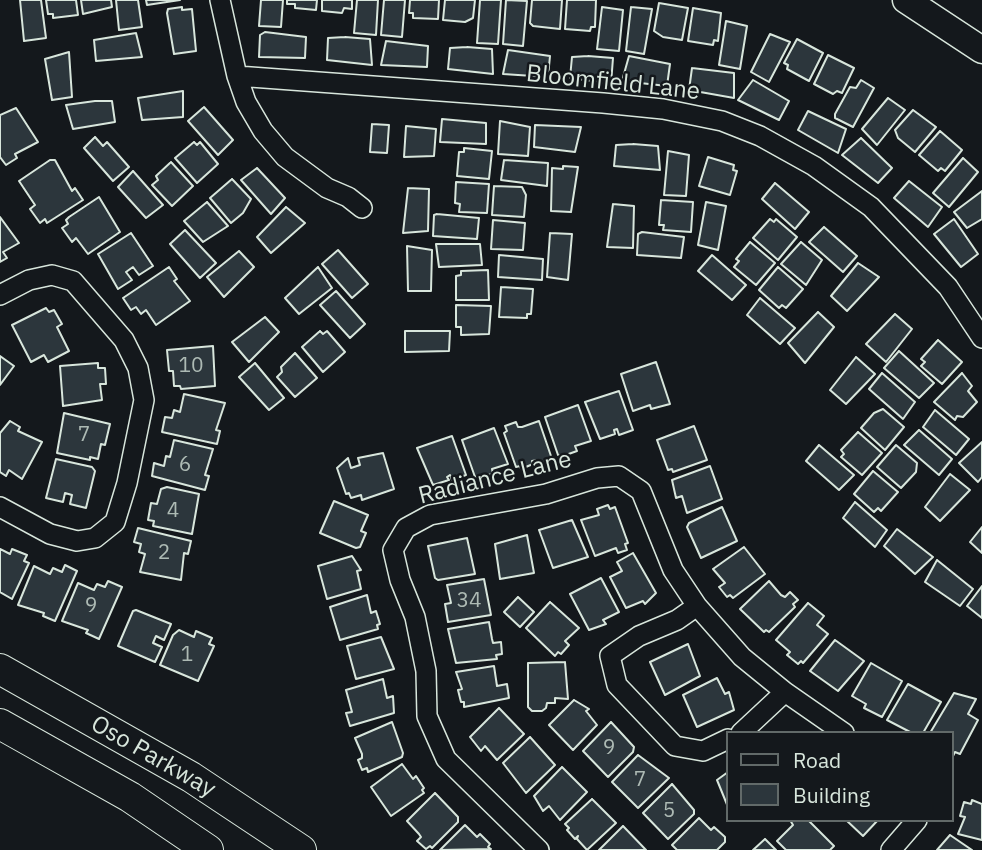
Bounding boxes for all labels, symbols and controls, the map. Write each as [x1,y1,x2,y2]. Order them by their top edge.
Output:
street label: Bloomfield Lane [525,60,701,106]
house number: 10 [178,353,204,379]
house number: 7 [78,422,90,448]
street label: Radiance Lane [415,445,575,511]
house number: 6 [179,452,191,478]
house number: 4 [167,498,179,524]
house number: 2 [158,540,170,566]
house number: 34 [456,588,482,614]
house number: 9 [85,593,97,619]
house number: 1 [181,642,193,668]
street label: Oso Parkway [86,710,220,804]
legend [726,731,954,822]
house number: 9 [603,735,615,761]
text: Road [793,746,841,774]
house number: 7 [634,767,646,793]
text: Building [793,781,870,809]
house number: 5 [663,798,675,824]

